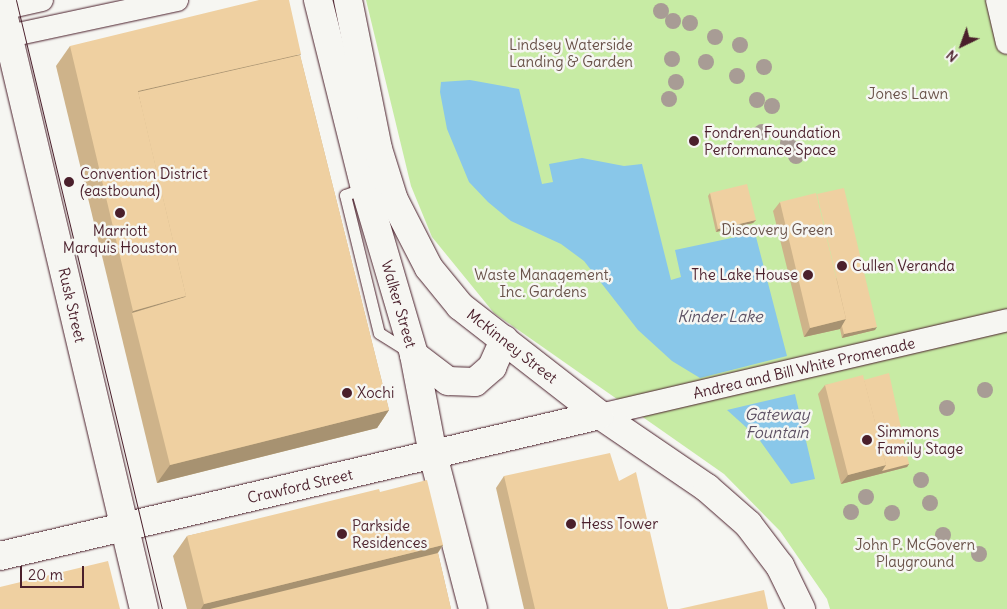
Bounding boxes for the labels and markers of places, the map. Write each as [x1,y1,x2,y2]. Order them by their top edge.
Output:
place label: Fondren Foundation Performance Space [704,123,840,158]
marker: Fondren Foundation Performance Space [688,135,700,147]
place label: Convention District (eastbound) [80,164,208,199]
marker: Convention District (eastbound) [62,175,76,189]
marker: Marriott Marquis Houston [114,207,126,219]
place label: Marriott Marquis Houston [63,221,177,256]
place label: Cullen Veranda [852,257,955,275]
marker: Cullen Veranda [836,260,848,272]
place label: The Lake House [691,266,798,284]
marker: The Lake House [802,269,814,281]
place label: Xochi [357,384,394,402]
marker: Xochi [341,387,353,399]
place label: Simmons Family Stage [877,422,963,457]
marker: Simmons Family Stage [861,434,873,446]
place label: Hess Tower [581,515,658,533]
place label: Parkside Residences [352,516,427,551]
marker: Hess Tower [565,518,577,530]
marker: Parkside Residences [336,528,348,540]

